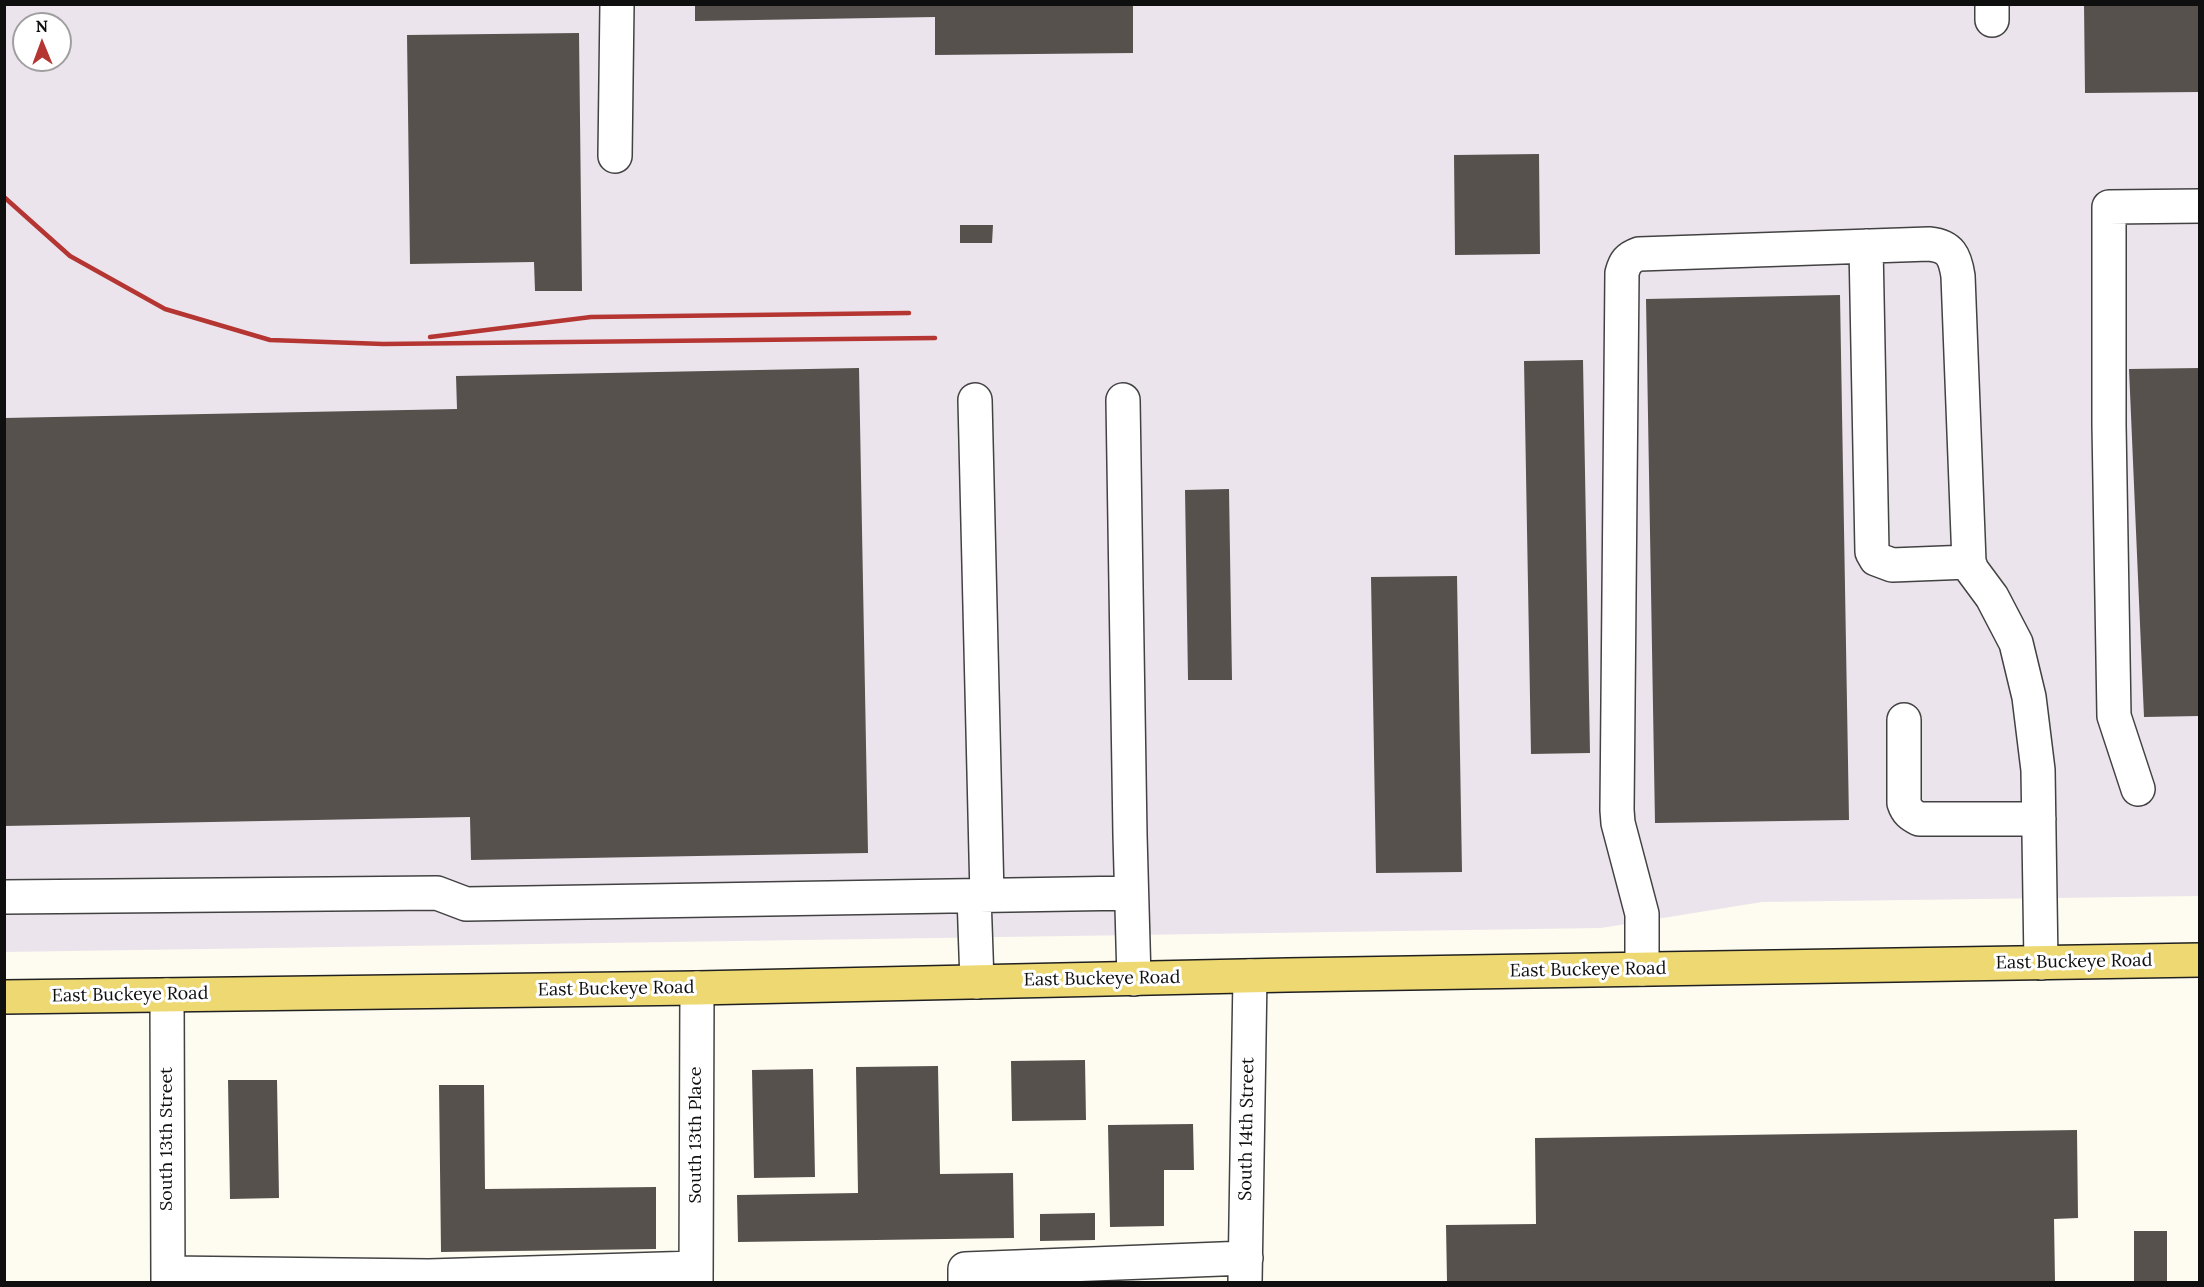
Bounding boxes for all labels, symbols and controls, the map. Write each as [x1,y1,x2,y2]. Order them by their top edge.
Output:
north arrow [12,12,72,72]
text: N [35,16,48,36]
street label: East Buckeye Road [1995,950,2153,974]
street label: East Buckeye Road [1509,958,1667,982]
street label: East Buckeye Road [1023,967,1181,991]
street label: East Buckeye Road [537,977,695,1001]
street label: East Buckeye Road [51,983,209,1007]
street label: South 14th Street [1235,1057,1259,1201]
street label: South 13th Place [685,1066,707,1204]
street label: South 13th Street [156,1067,178,1211]

